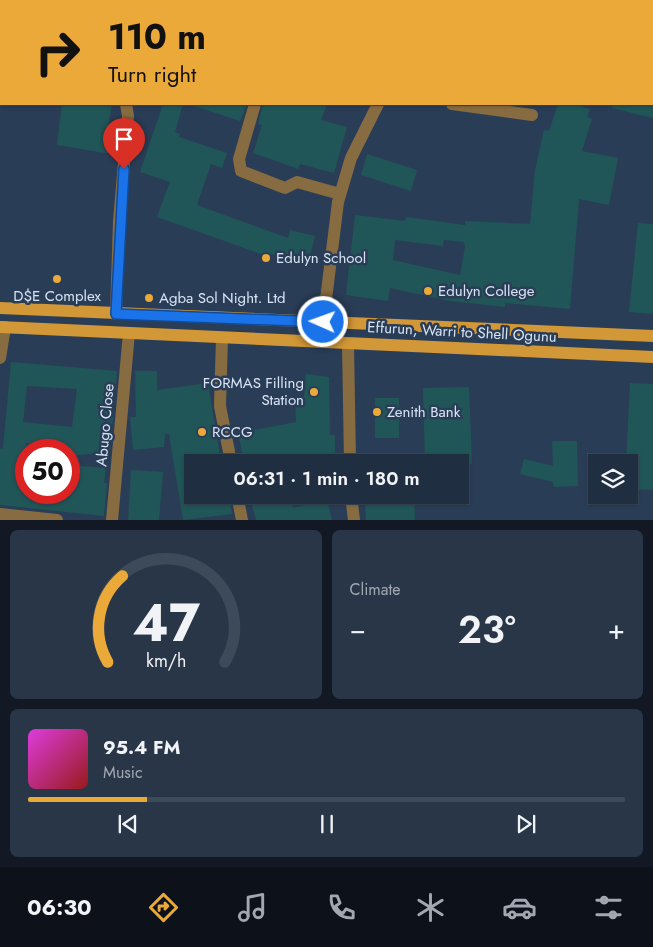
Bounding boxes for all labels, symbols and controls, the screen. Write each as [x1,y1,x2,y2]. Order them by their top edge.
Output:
text: 110 m [108,12,206,62]
icon: right [25,20,90,85]
text: Turn right [108,58,196,90]
pin [103,118,145,169]
icon: arrive [110,125,138,153]
place label: Edulyn School [276,247,366,269]
marker: Edulyn School [260,252,272,264]
marker: D$E Complex [51,273,63,285]
place label: Edulyn College [438,280,535,302]
place label: D$E Complex [13,285,102,307]
marker: Edulyn College [422,285,434,297]
place label: Agba Sol Night. Ltd [159,287,286,309]
marker: Agba Sol Night. Ltd [143,292,155,304]
position arrow [296,295,348,347]
street label: Effurun, Warri to Shell Ogunu [367,316,557,348]
place label: FORMAS Filling Station [203,372,304,411]
street label: Abugo Close [90,382,120,467]
marker: FORMAS Filling Station [308,386,320,398]
place label: Zenith Bank [387,401,461,423]
marker: Zenith Bank [371,406,383,418]
place label: RCCG [212,421,253,443]
marker: RCCG [196,426,208,438]
speed limit sign: 50 [15,439,80,504]
map controls [588,454,638,504]
button: layers [588,454,638,504]
text: 06:31 · 1 min · 180 m [234,465,420,492]
text: Climate [350,578,401,601]
text: 47 [132,585,200,661]
text: 23° [458,602,516,657]
text: − [350,609,366,650]
text: + [608,609,625,650]
text: km/h [146,648,186,674]
text: 95.4 FM [103,734,180,761]
text: Music [103,761,143,784]
icon: previous [114,810,142,838]
icon: pause [313,810,341,838]
icon: next [512,810,540,838]
icon: directions [146,890,181,925]
icon: music [235,890,270,925]
icon: phone [324,890,359,925]
icon: climate [413,890,448,925]
icon: car [502,890,537,925]
icon: filters [591,890,626,925]
text: 06:30 [27,891,92,923]

